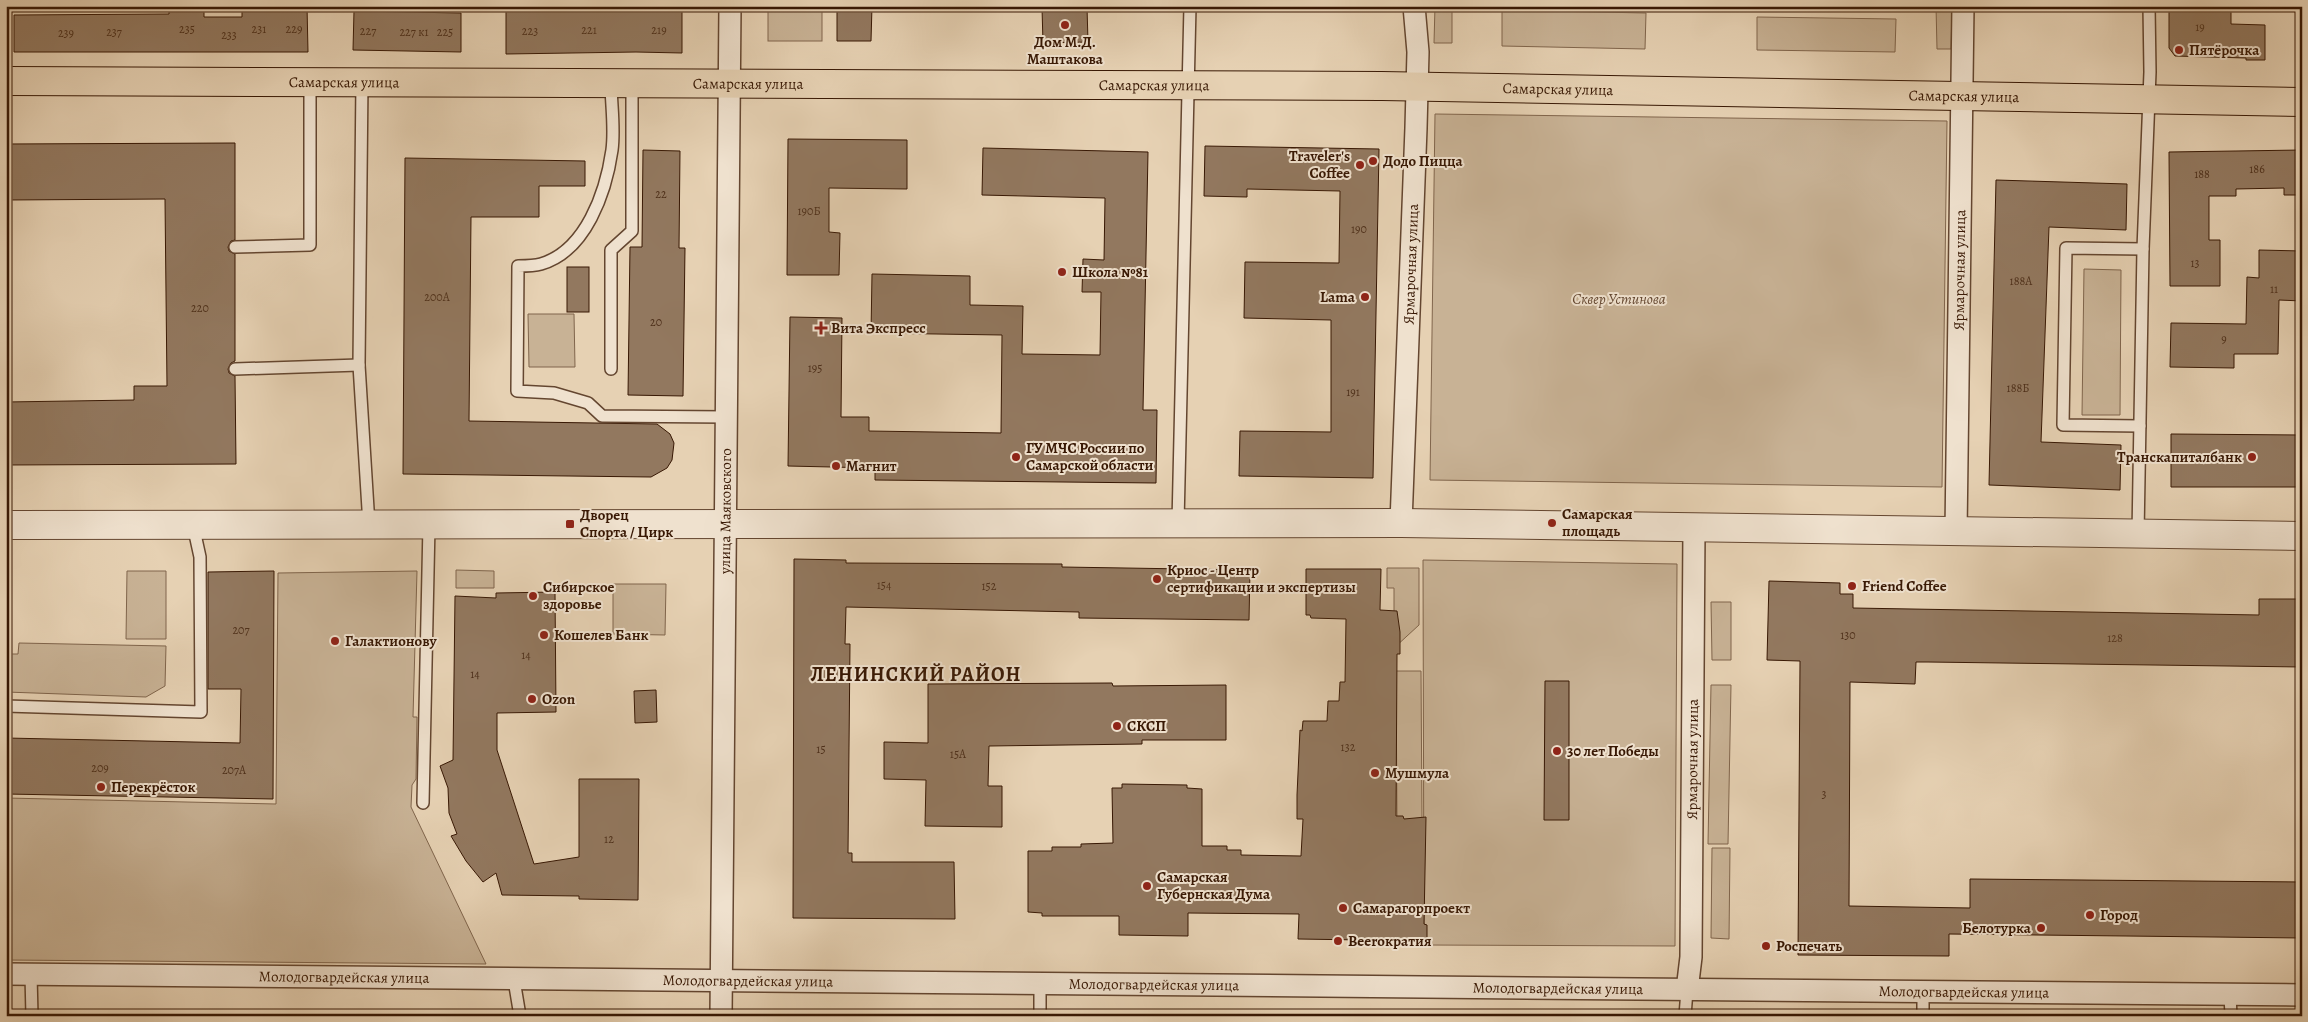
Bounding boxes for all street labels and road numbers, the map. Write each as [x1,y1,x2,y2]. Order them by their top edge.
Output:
street label: Самарская улица [289,72,399,92]
street label: Самарская улица [693,73,803,94]
street label: Самарская улица [1099,75,1209,95]
street label: Самарская улица [1502,78,1614,100]
street label: Самарская улица [1908,85,2019,107]
street label: Ярмарочная улица [1399,203,1423,325]
street label: Ярмарочная улица [1949,209,1970,331]
street label: улица Маяковского [715,448,736,575]
street label: Ярмарочная улица [1682,699,1703,820]
street label: Молодогвардейская улица [259,966,430,988]
street label: Молодогвардейская улица [663,970,834,992]
street label: Молодогвардейская улица [1068,974,1239,995]
street label: Молодогвардейская улица [1472,977,1643,999]
street label: Молодогвардейская улица [1878,981,2049,1003]

